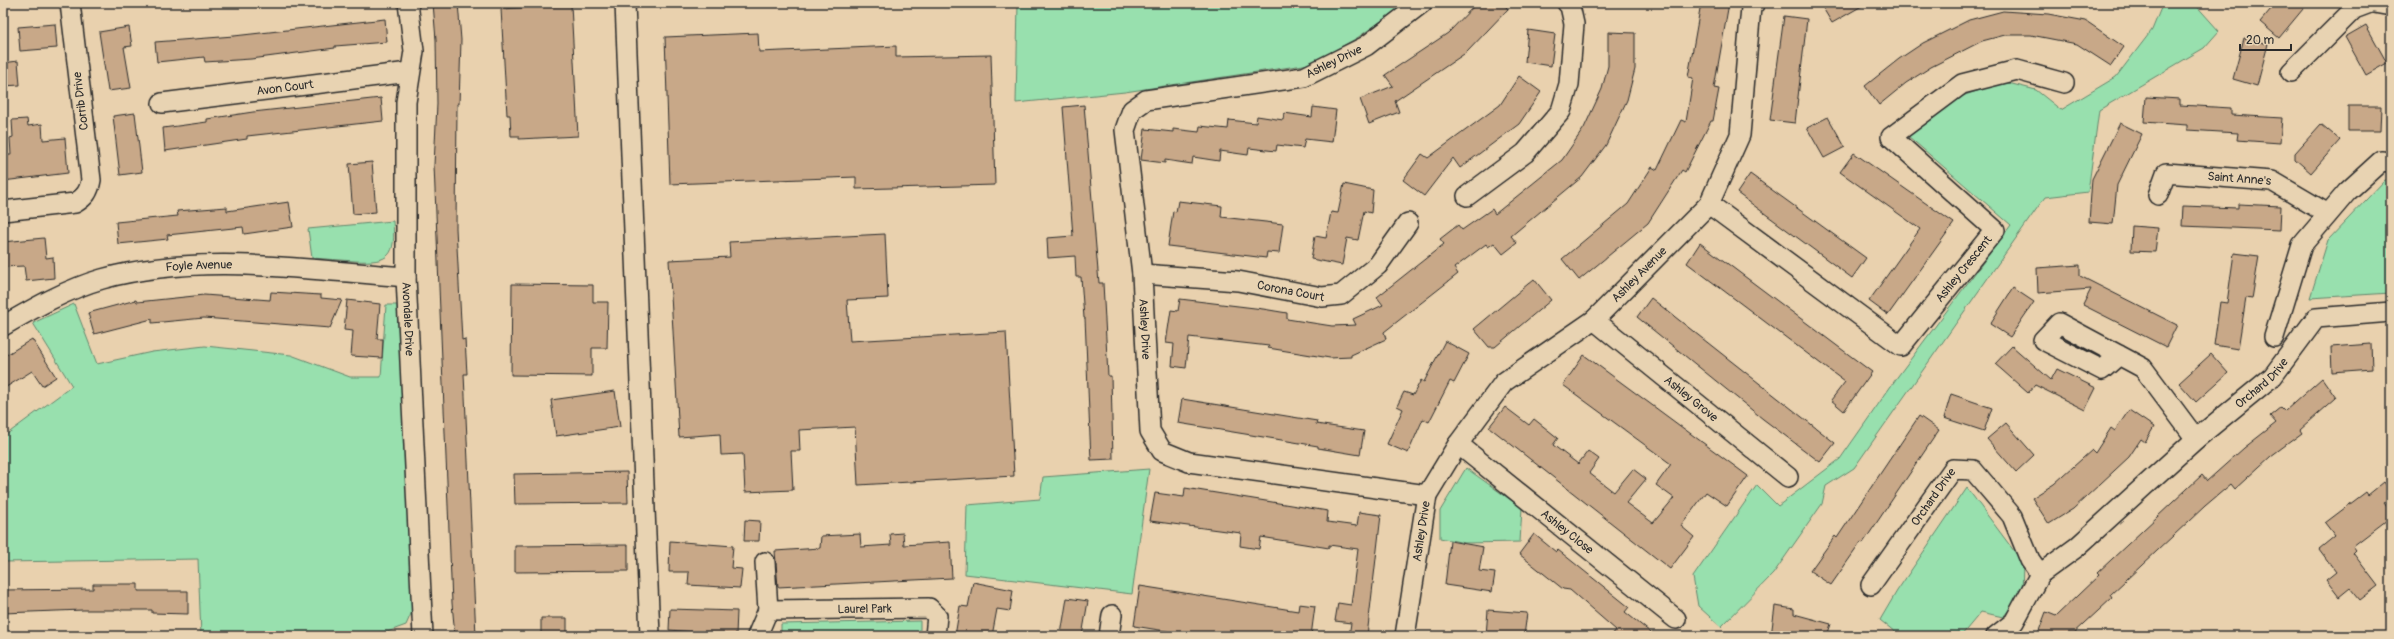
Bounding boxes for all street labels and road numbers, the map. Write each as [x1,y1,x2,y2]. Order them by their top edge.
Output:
street label: Ashley Drive [1303,42,1365,82]
street label: Corrib Drive [70,71,92,131]
street label: Avon Court [256,77,315,99]
street label: Saint Anne's [2207,169,2272,188]
street label: Ashley Crescent [1932,232,1995,305]
street label: Ashley Avenue [1608,243,1670,305]
street label: Foyle Avenue [165,257,232,275]
street label: Corona Court [1256,277,1326,305]
street label: Avondale Drive [399,282,417,356]
street label: Ashley Drive [1136,298,1154,360]
street label: Orchard Drive [2232,355,2291,411]
street label: Ashley Grove [1661,372,1721,425]
street label: Orchard Drive [1908,465,1959,529]
street label: Ashley Drive [1409,500,1433,563]
street label: Ashley Close [1538,506,1597,557]
street label: Laurel Park [837,601,892,617]

